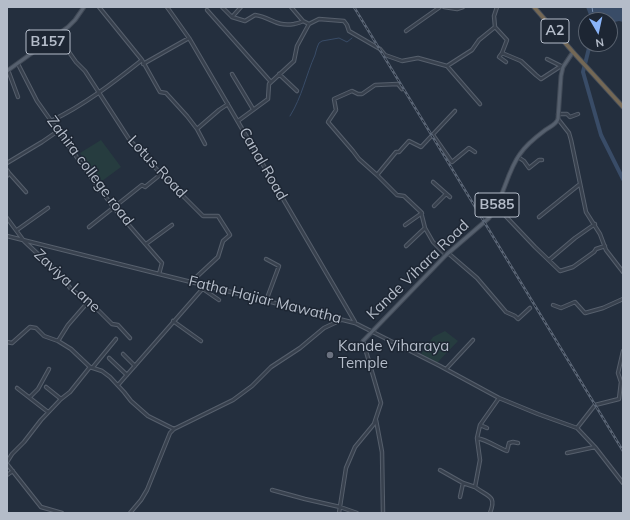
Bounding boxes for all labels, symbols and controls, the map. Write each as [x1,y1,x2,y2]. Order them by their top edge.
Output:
north arrow [578,12,618,52]
road number: A2 [541,19,569,43]
road number: B157 [26,30,70,54]
text: N [595,35,605,50]
street label: Zahira college road [43,113,137,229]
street label: Canal Road [235,124,291,204]
street label: Lotus Road [124,132,190,202]
road number: B585 [475,193,519,217]
street label: Kande Vihara Road [363,217,473,323]
street label: Zaviya Lane [30,246,104,316]
street label: Fatha Hajiar Mawatha [187,272,343,328]
place label: Kande Viharaya Temple [338,337,449,372]
marker: Kande Viharaya Temple [325,350,335,360]

